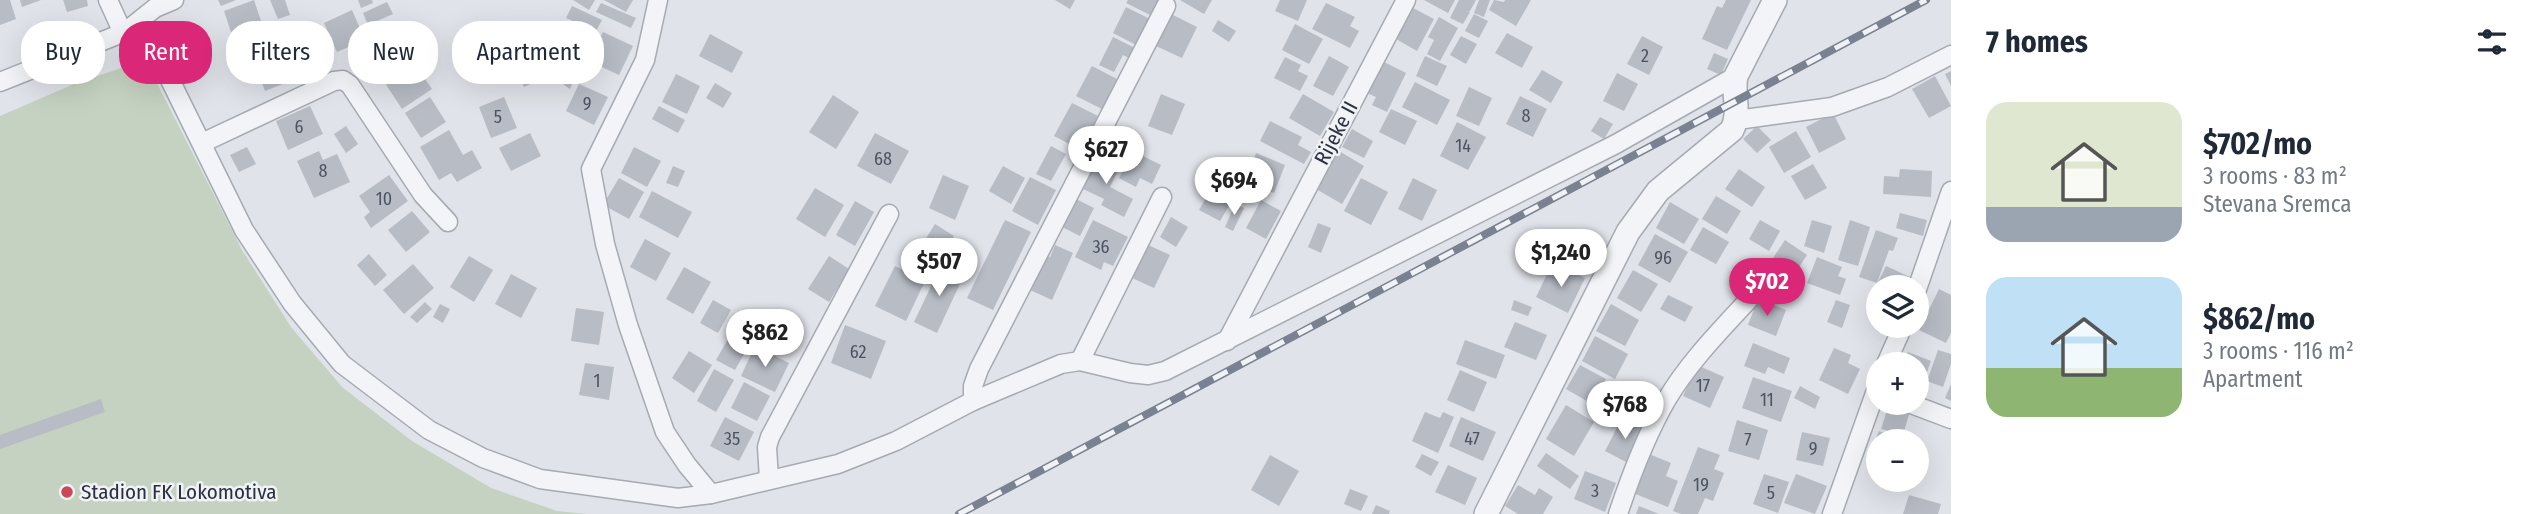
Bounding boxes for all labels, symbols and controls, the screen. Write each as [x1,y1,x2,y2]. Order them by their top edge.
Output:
chip: Buy [21,21,105,84]
chip: Rent [119,21,212,84]
chip: Filters [226,21,334,84]
chip: New [348,21,438,84]
chip: Apartment [452,21,604,84]
icon: filters [2473,23,2511,61]
text: 7 homes [1986,24,2088,60]
house number: 2 [1641,45,1649,67]
house number: 9 [583,93,591,115]
street label: Rijeke II [1308,97,1364,169]
house number: 8 [1522,105,1531,127]
house number: 5 [494,106,502,128]
house number: 6 [295,116,304,138]
text: $702/mo [2203,126,2312,162]
pin: $627 [1065,127,1147,186]
icon: home [2042,130,2126,214]
text: $627 [1084,135,1128,163]
house number: 14 [1455,135,1471,157]
house number: 68 [874,148,892,170]
pin: $694 [1193,158,1275,217]
house number: 8 [319,160,328,182]
text: 3 rooms · 83 m² [2203,162,2347,190]
text: $694 [1211,166,1257,194]
house number: 10 [376,188,392,210]
text: Stevana Sremca [2203,190,2352,218]
pin: $1,240 [1504,230,1618,289]
house number: 36 [1092,236,1110,258]
pin: $507 [898,238,980,298]
text: $1,240 [1531,238,1591,266]
text: $507 [917,247,961,275]
house number: 96 [1654,247,1672,269]
pin: $702 [1726,258,1808,318]
text: $702 [1745,267,1789,295]
map controls [1866,275,1929,492]
button: layers [1866,275,1929,338]
text: $862/mo [2203,301,2315,337]
icon: home [2042,305,2126,389]
pin: $862 [724,310,806,369]
text: $862 [742,318,788,346]
text: 3 rooms · 116 m² [2203,337,2354,365]
house number: 62 [850,341,866,363]
button: + [1866,352,1929,415]
text: Apartment [2203,365,2303,393]
house number: 1 [593,370,601,392]
house number: 17 [1696,375,1710,397]
pin: $768 [1584,382,1666,441]
house number: 11 [1760,389,1774,411]
text: $768 [1603,390,1647,418]
house number: 35 [724,428,740,450]
house number: 47 [1464,428,1480,450]
house number: 7 [1744,429,1752,451]
button: − [1866,429,1929,492]
house number: 9 [1809,438,1817,460]
house number: 19 [1693,474,1709,496]
place label: Stadion FK Lokomotiva [81,479,277,505]
house number: 3 [1591,480,1599,502]
house number: 5 [1767,482,1775,504]
marker: Stadion FK Lokomotiva [59,484,75,500]

